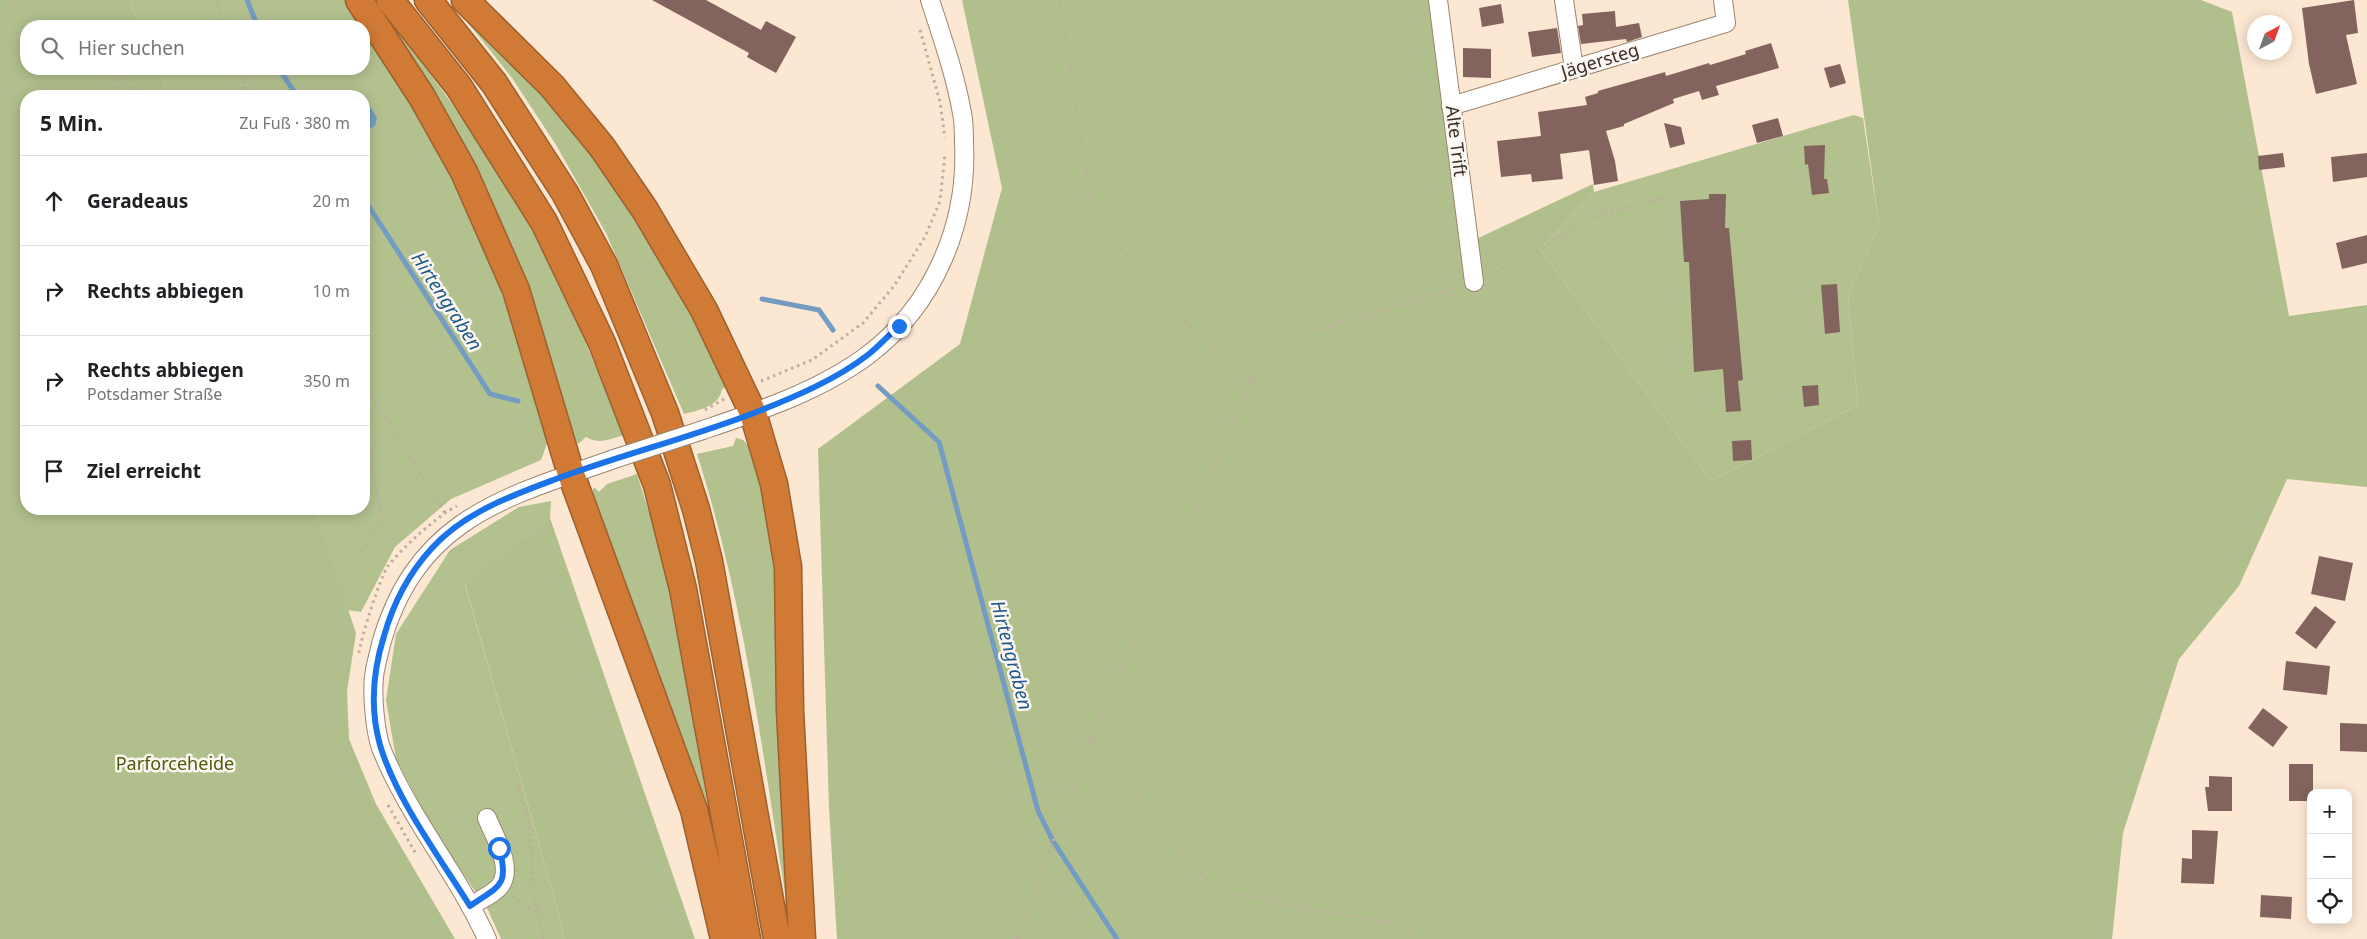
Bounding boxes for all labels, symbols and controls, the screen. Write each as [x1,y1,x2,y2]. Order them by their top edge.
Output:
north arrow [2247,15,2292,60]
search box [20,20,370,75]
icon: search [38,34,66,62]
text: Hier suchen [78,35,185,61]
street label: Jägersteg [1556,37,1641,84]
street label: Alte Trift [1441,104,1473,178]
text: 5 Min. [40,109,103,137]
text: Zu Fuß · 380 m [239,112,350,134]
icon: ahead [40,187,68,215]
text: Geradeaus [87,188,188,214]
text: 20 m [313,190,350,212]
water label: Hirtengraben [405,247,489,355]
icon: right [40,277,68,305]
text: Rechts abbiegen [87,278,244,304]
text: 10 m [313,280,350,302]
route end [888,315,911,338]
text: Rechts abbiegen [87,357,244,383]
icon: right [40,367,68,395]
text: 350 m [303,370,350,392]
text: Potsdamer Straße [87,383,222,405]
icon: arrive [40,457,68,485]
text: Ziel erreicht [87,458,201,484]
water label: Hirtengraben [985,597,1039,713]
park label: Parforceheide [116,751,234,775]
map controls [2307,789,2352,924]
button: + [2307,789,2352,834]
button: − [2307,834,2352,879]
route start [488,837,511,860]
button: locate [2307,879,2352,924]

